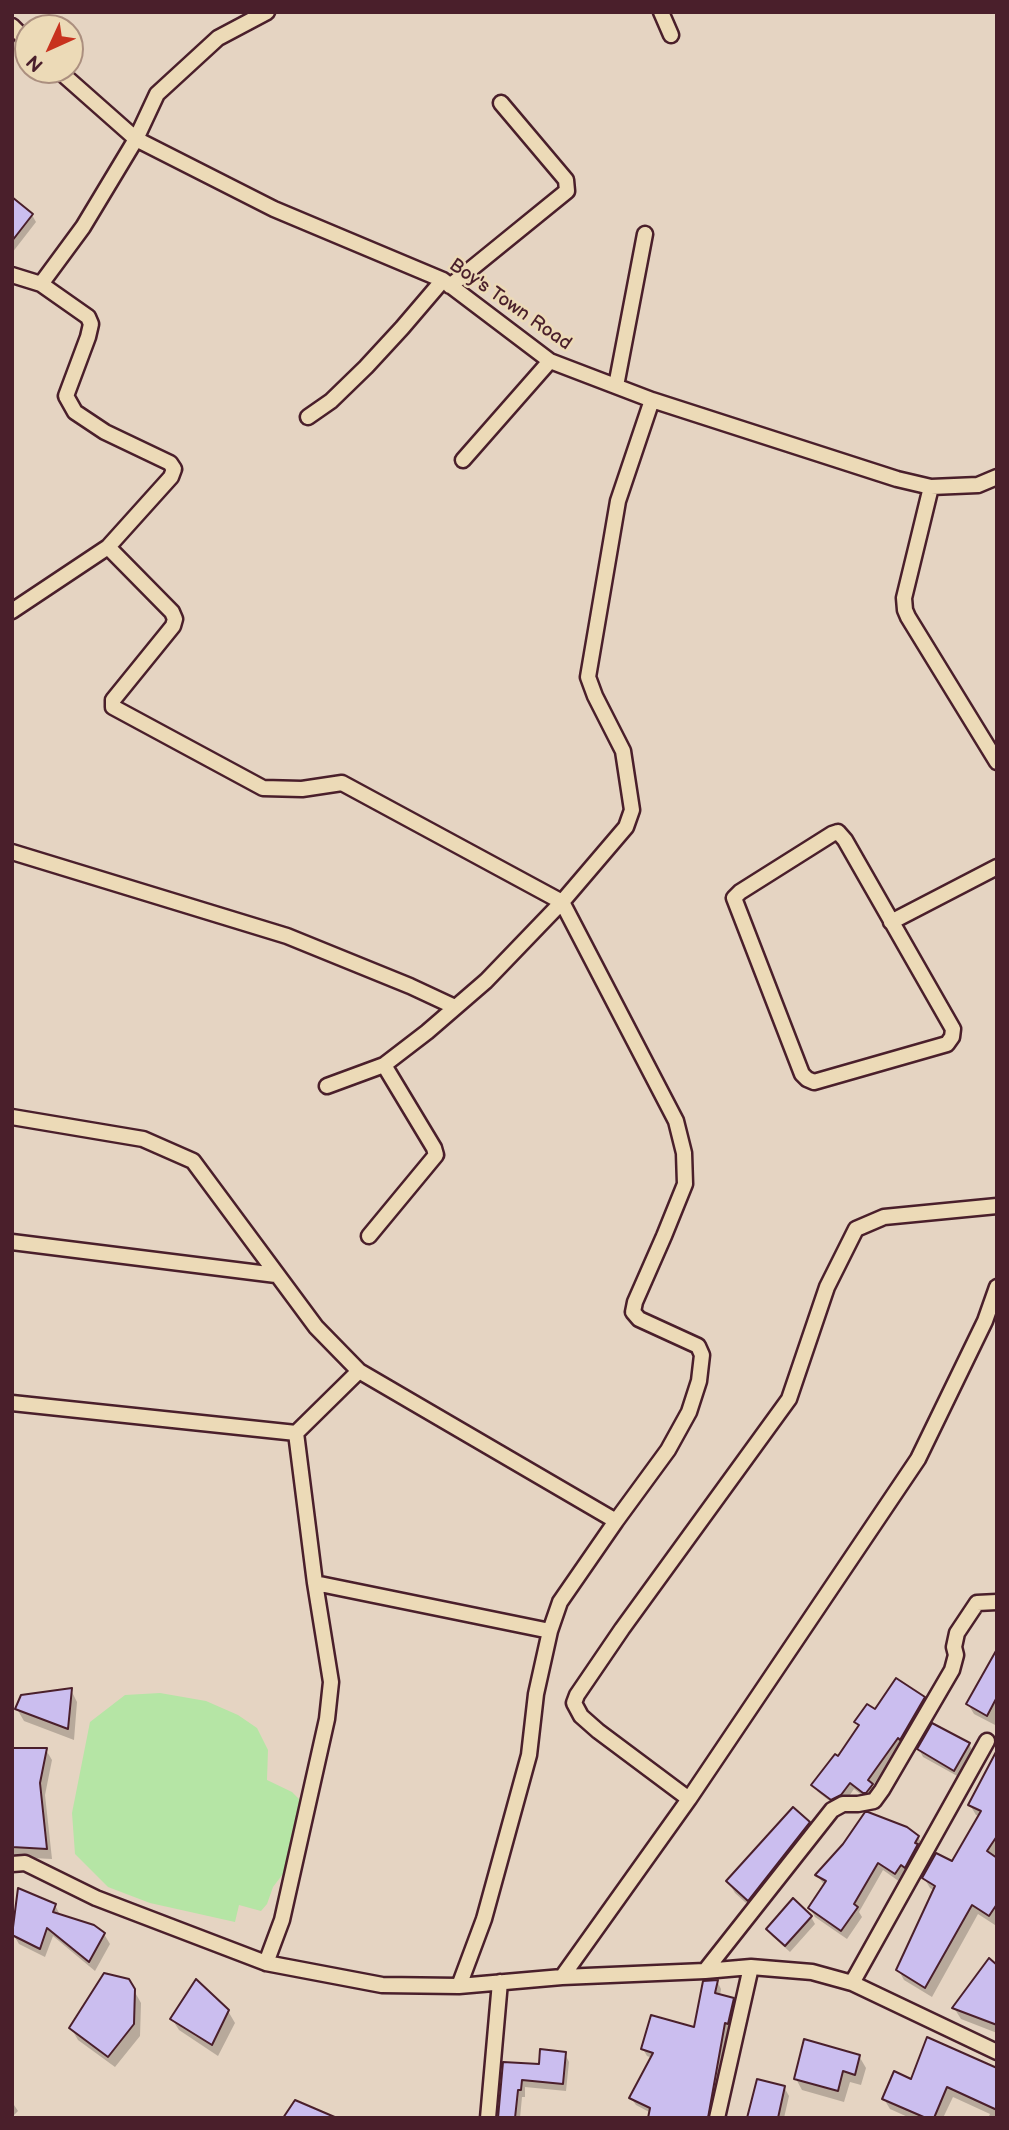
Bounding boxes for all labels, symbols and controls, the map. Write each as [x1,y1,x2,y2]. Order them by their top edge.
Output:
north arrow [14,14,84,84]
text: N [22,50,48,76]
street label: Boy's Town Road [444,254,576,356]

